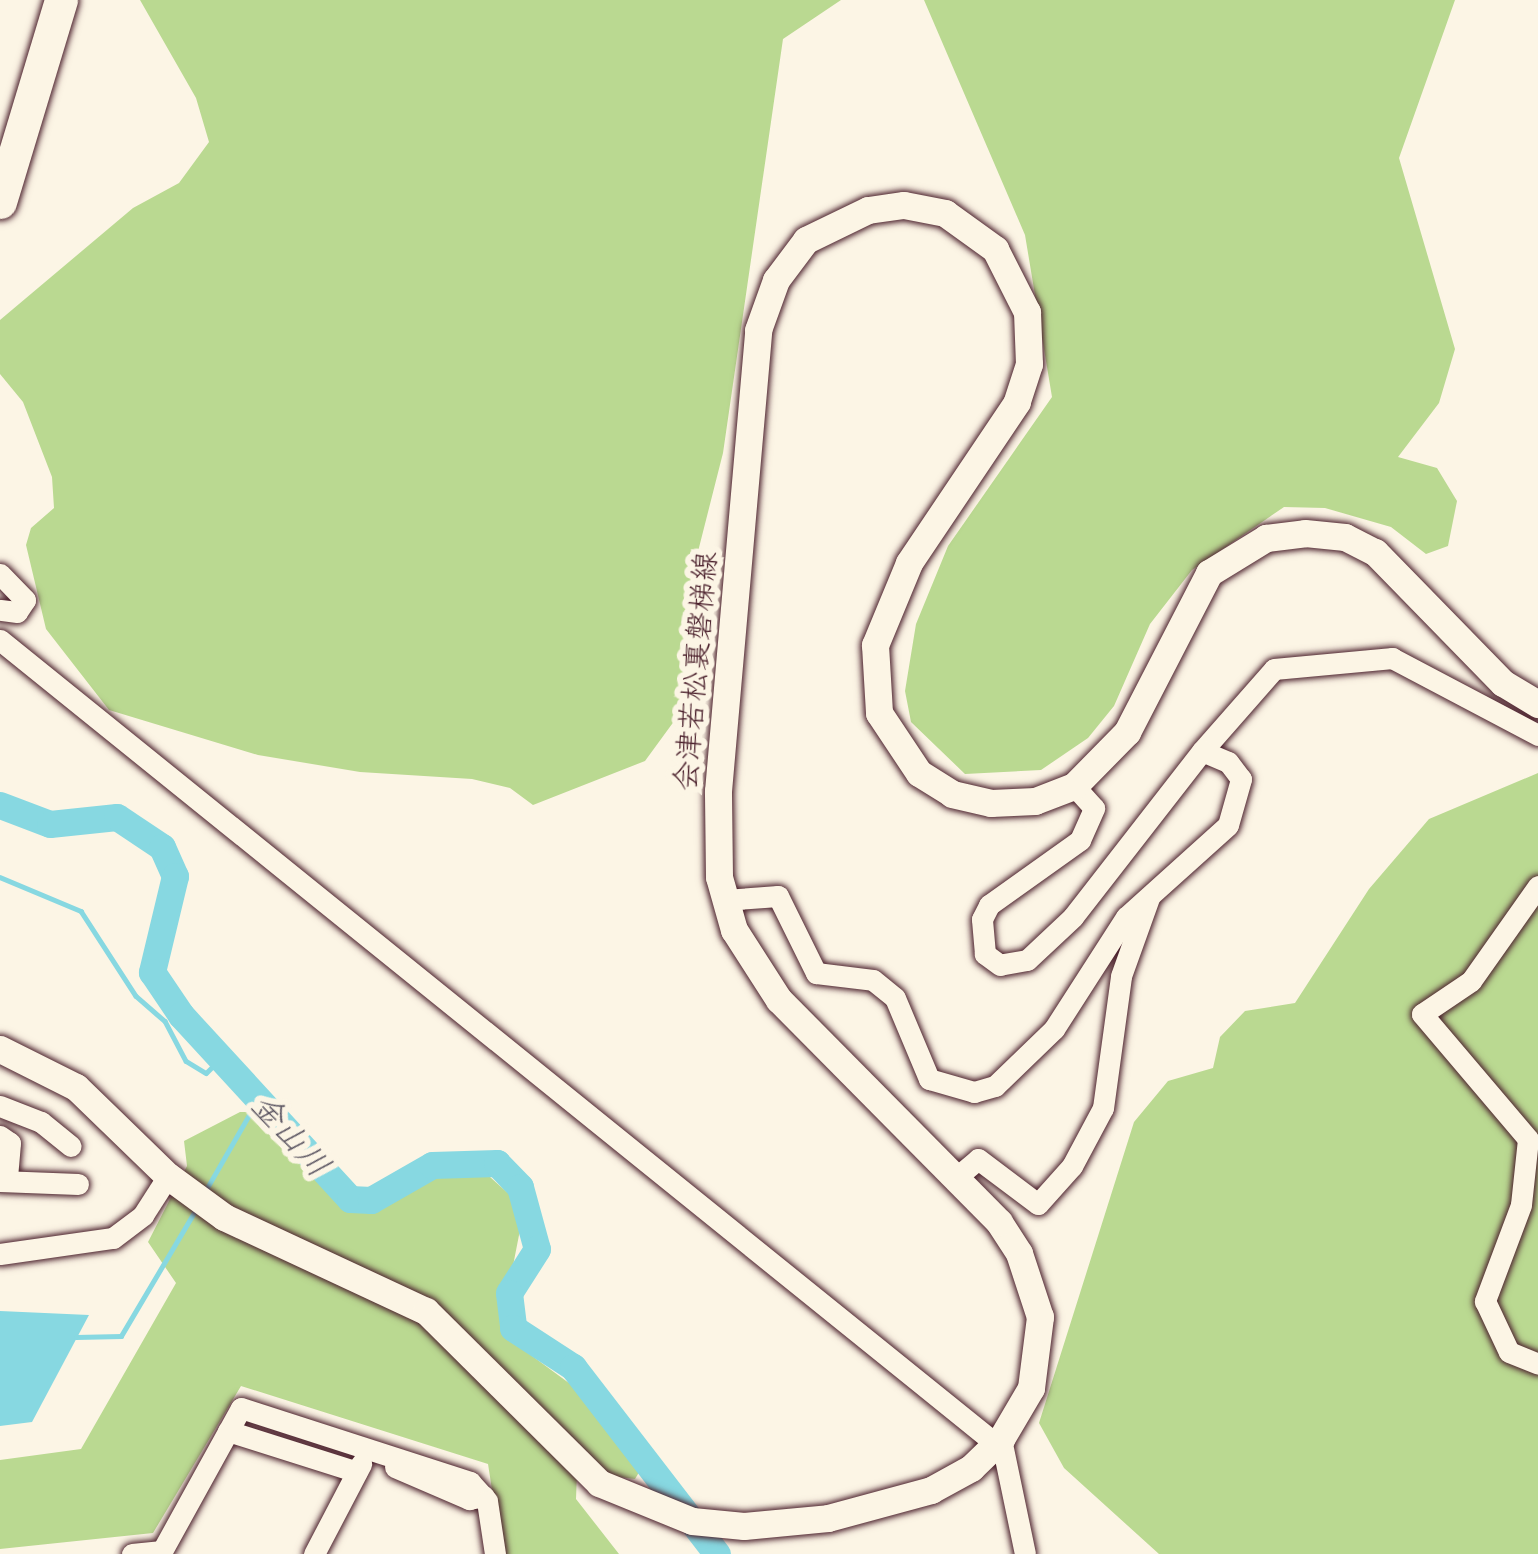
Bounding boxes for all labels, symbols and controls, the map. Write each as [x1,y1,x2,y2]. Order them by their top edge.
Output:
street label: 会津若松裏磐梯線 [668,550,724,792]
water label: 金山川 [243,1085,339,1185]

